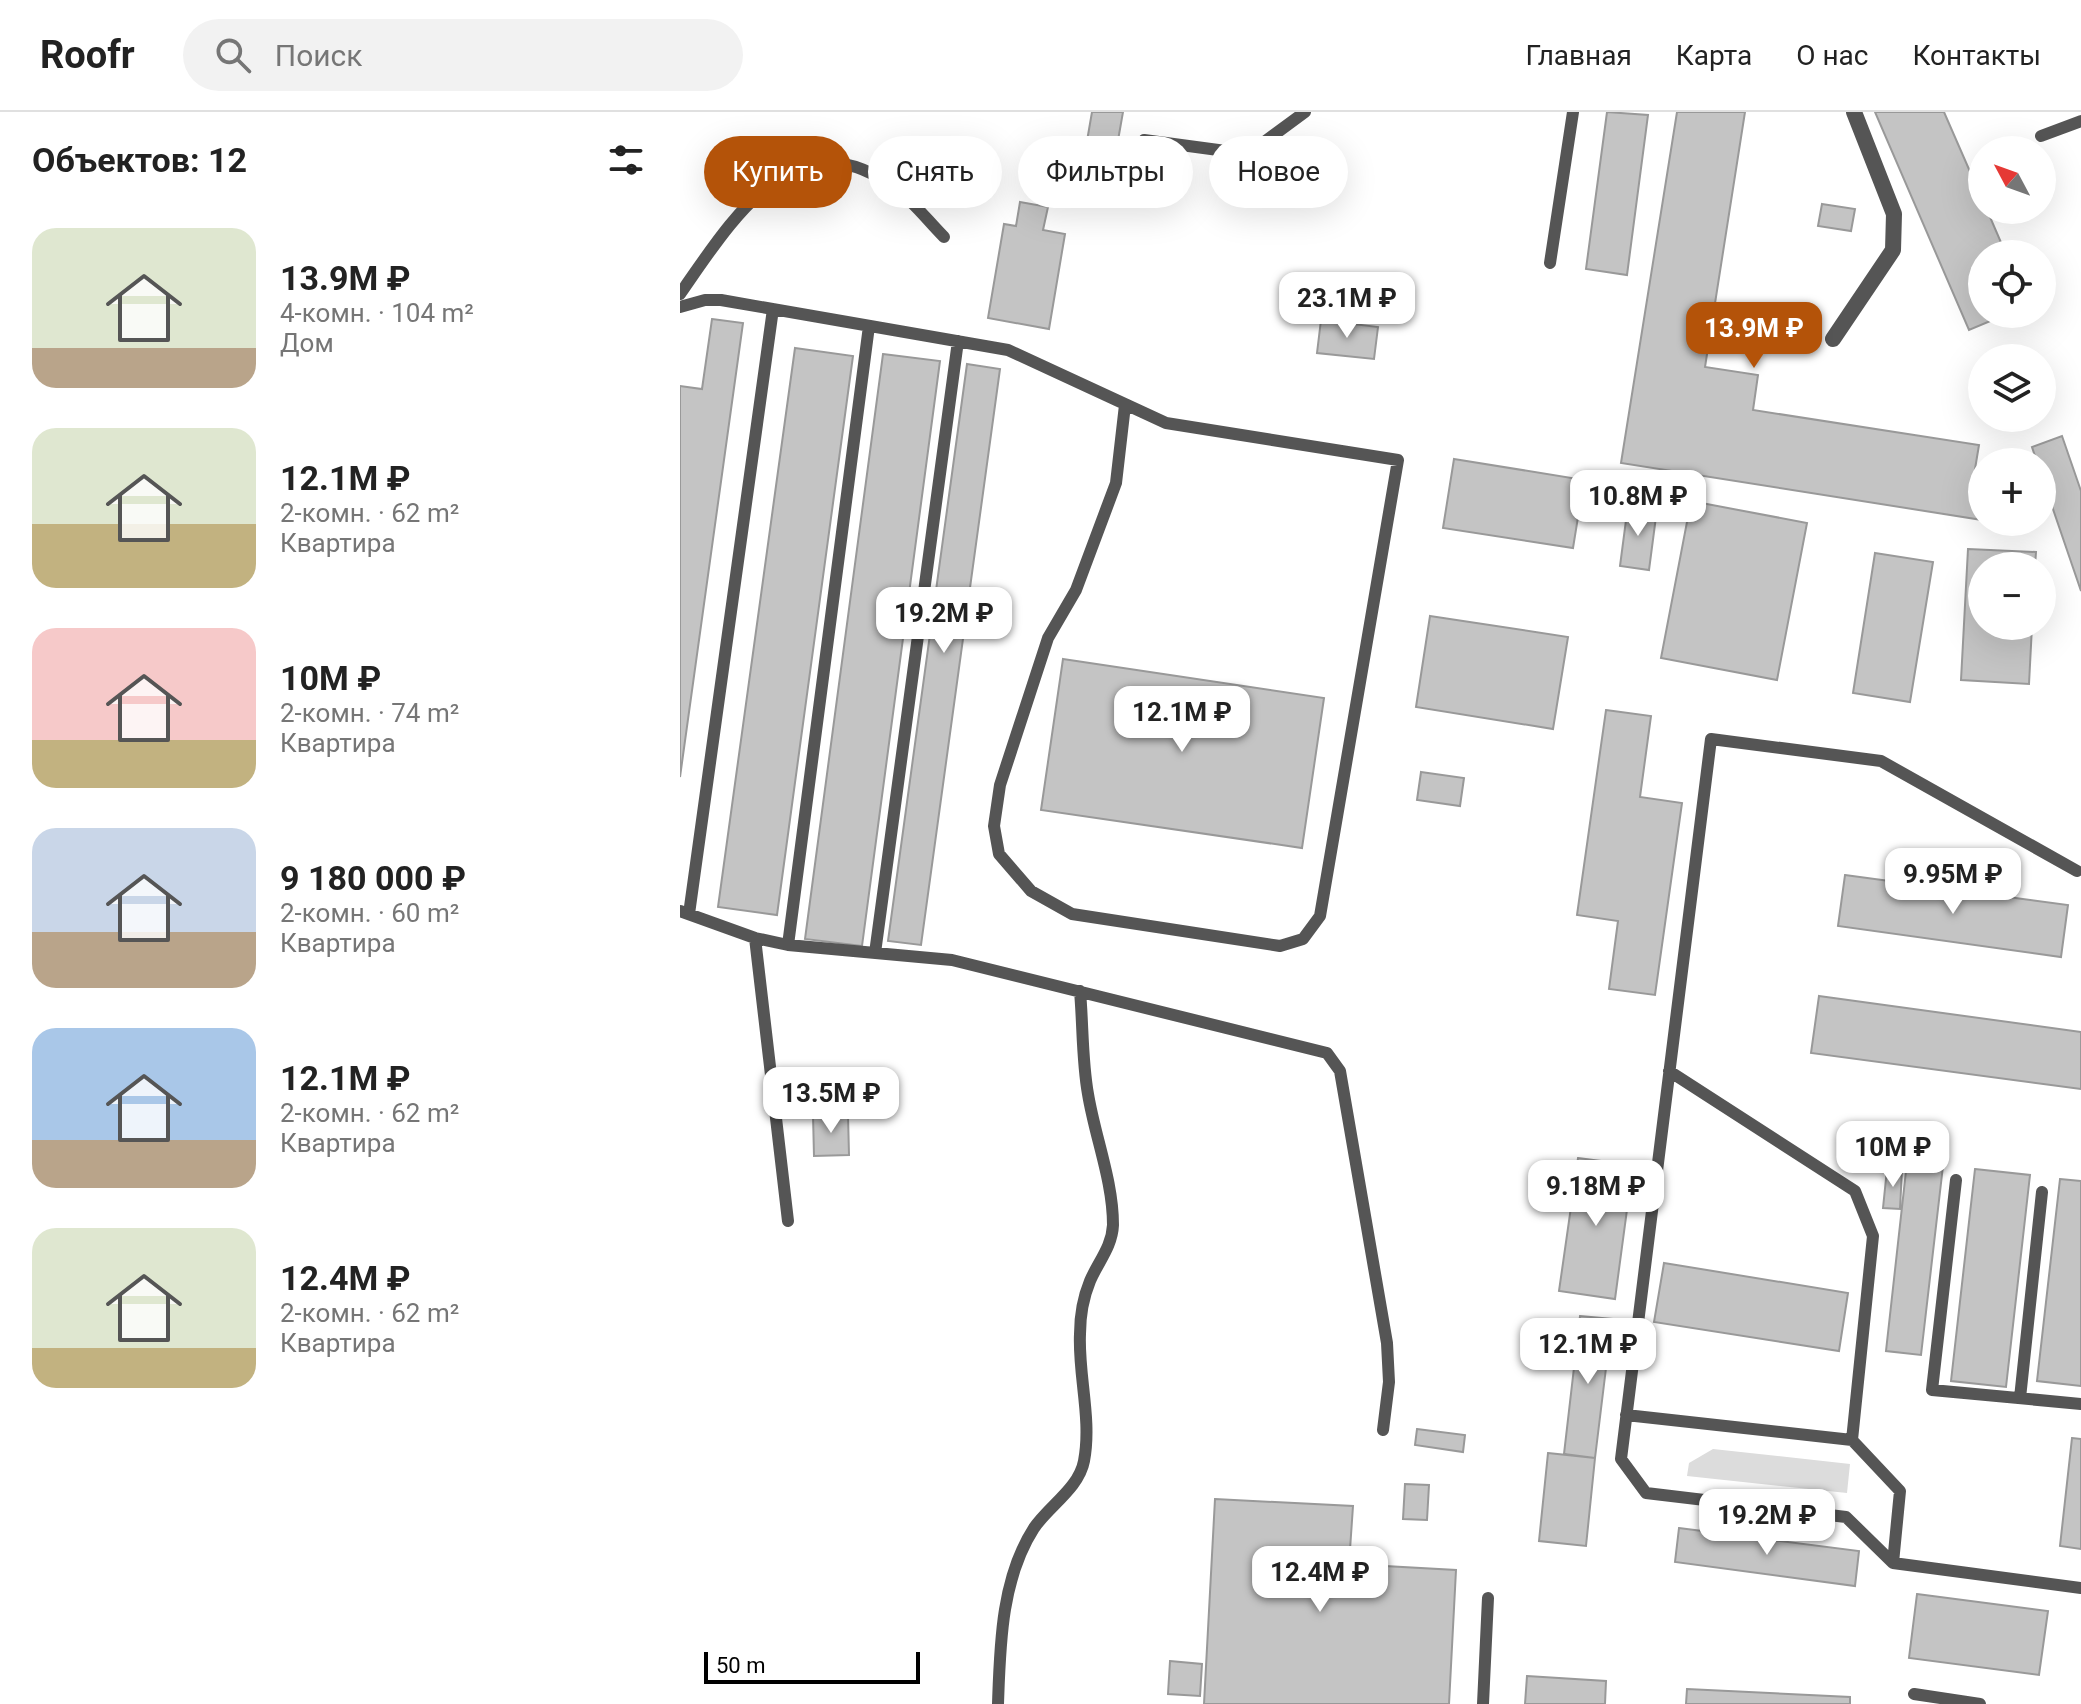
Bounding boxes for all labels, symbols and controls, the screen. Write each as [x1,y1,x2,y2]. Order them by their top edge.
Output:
search box [183,19,743,91]
text: Roofr [40,33,135,77]
icon: search [211,33,255,77]
text: Поиск [275,38,363,73]
text: Главная [1525,39,1632,72]
text: Карта [1676,39,1752,72]
text: О нас [1796,39,1868,72]
text: Контакты [1912,39,2041,72]
chip: Купить [704,136,852,208]
chip: Снять [868,136,1002,208]
chip: Фильтры [1018,136,1193,208]
chip: Новое [1209,136,1348,208]
north arrow [1968,136,2056,224]
map controls [1968,136,2056,640]
icon: filters [604,138,648,182]
text: Объектов: 12 [32,140,247,180]
button: locate [1968,240,2056,328]
text: 13.9M ₽ [280,258,411,298]
icon: home [96,260,192,356]
pin: 23.1M ₽ [1273,272,1421,340]
text: 23.1M ₽ [1297,283,1397,313]
text: 4-комн. · 104 m² [280,298,474,328]
pin: 13.9M ₽ [1680,302,1828,370]
text: 13.9M ₽ [1704,313,1804,343]
text: Дом [280,328,334,358]
button: layers [1968,344,2056,432]
button: + [1968,448,2056,536]
text: 12.1M ₽ [280,458,411,498]
icon: home [96,460,192,556]
pin: 10.8M ₽ [1564,470,1712,538]
text: 10.8M ₽ [1588,481,1688,511]
text: 2-комн. · 62 m² [280,498,459,528]
text: Квартира [280,528,396,558]
button: − [1968,552,2056,640]
pin: 19.2M ₽ [870,587,1018,655]
text: 19.2M ₽ [894,598,994,628]
text: 10M ₽ [280,658,381,698]
icon: home [96,660,192,756]
pin: 12.1M ₽ [1108,686,1256,754]
text: 12.1M ₽ [1132,697,1232,727]
text: 2-комн. · 74 m² [280,698,459,728]
text: Квартира [280,728,396,758]
pin: 9.95M ₽ [1879,848,2027,916]
text: 9 180 000 ₽ [280,858,466,898]
text: 9.95M ₽ [1903,859,2003,889]
icon: home [96,860,192,956]
text: 2-комн. · 60 m² [280,898,459,928]
text: Квартира [280,928,396,958]
text: 12.1M ₽ [280,1058,411,1098]
icon: home [96,1060,192,1156]
pin: 13.5M ₽ [757,1067,905,1135]
text: 13.5M ₽ [781,1078,881,1108]
text: 2-комн. · 62 m² [280,1098,459,1128]
pin: 10M ₽ [1837,1121,1949,1189]
text: Квартира [280,1128,396,1158]
text: 10M ₽ [1854,1132,1932,1162]
pin: 9.18M ₽ [1522,1160,1670,1228]
text: 9.18M ₽ [1546,1171,1646,1201]
text: 12.4M ₽ [280,1258,411,1298]
icon: home [96,1260,192,1356]
text: 2-комн. · 62 m² [280,1298,459,1328]
pin: 12.1M ₽ [1514,1318,1662,1386]
text: Квартира [280,1328,396,1358]
text: 12.1M ₽ [1538,1329,1638,1359]
pin: 19.2M ₽ [1693,1489,1841,1557]
text: 19.2M ₽ [1717,1500,1817,1530]
pin: 12.4M ₽ [1246,1546,1394,1614]
text: 12.4M ₽ [1270,1557,1370,1587]
scale bar [704,1648,920,1684]
text: 50 m [716,1653,765,1678]

